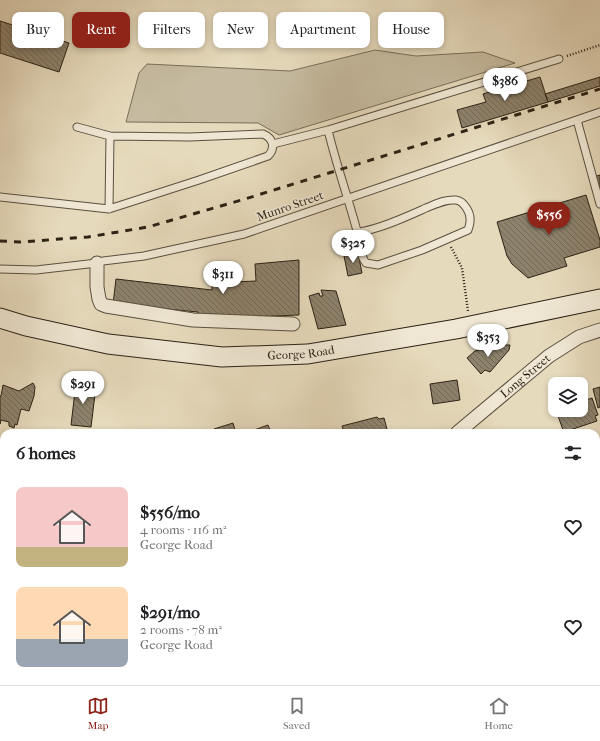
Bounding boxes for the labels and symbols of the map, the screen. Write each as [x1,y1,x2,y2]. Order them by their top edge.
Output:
pin: $386 [481,68,529,102]
street label: Munro Street [255,188,326,224]
pin: $556 [525,202,573,236]
pin: $325 [329,230,377,264]
pin: $311 [199,261,247,295]
pin: $353 [464,324,512,358]
street label: George Road [267,343,336,362]
street label: Long Street [497,350,554,401]
pin: $291 [59,371,107,405]

